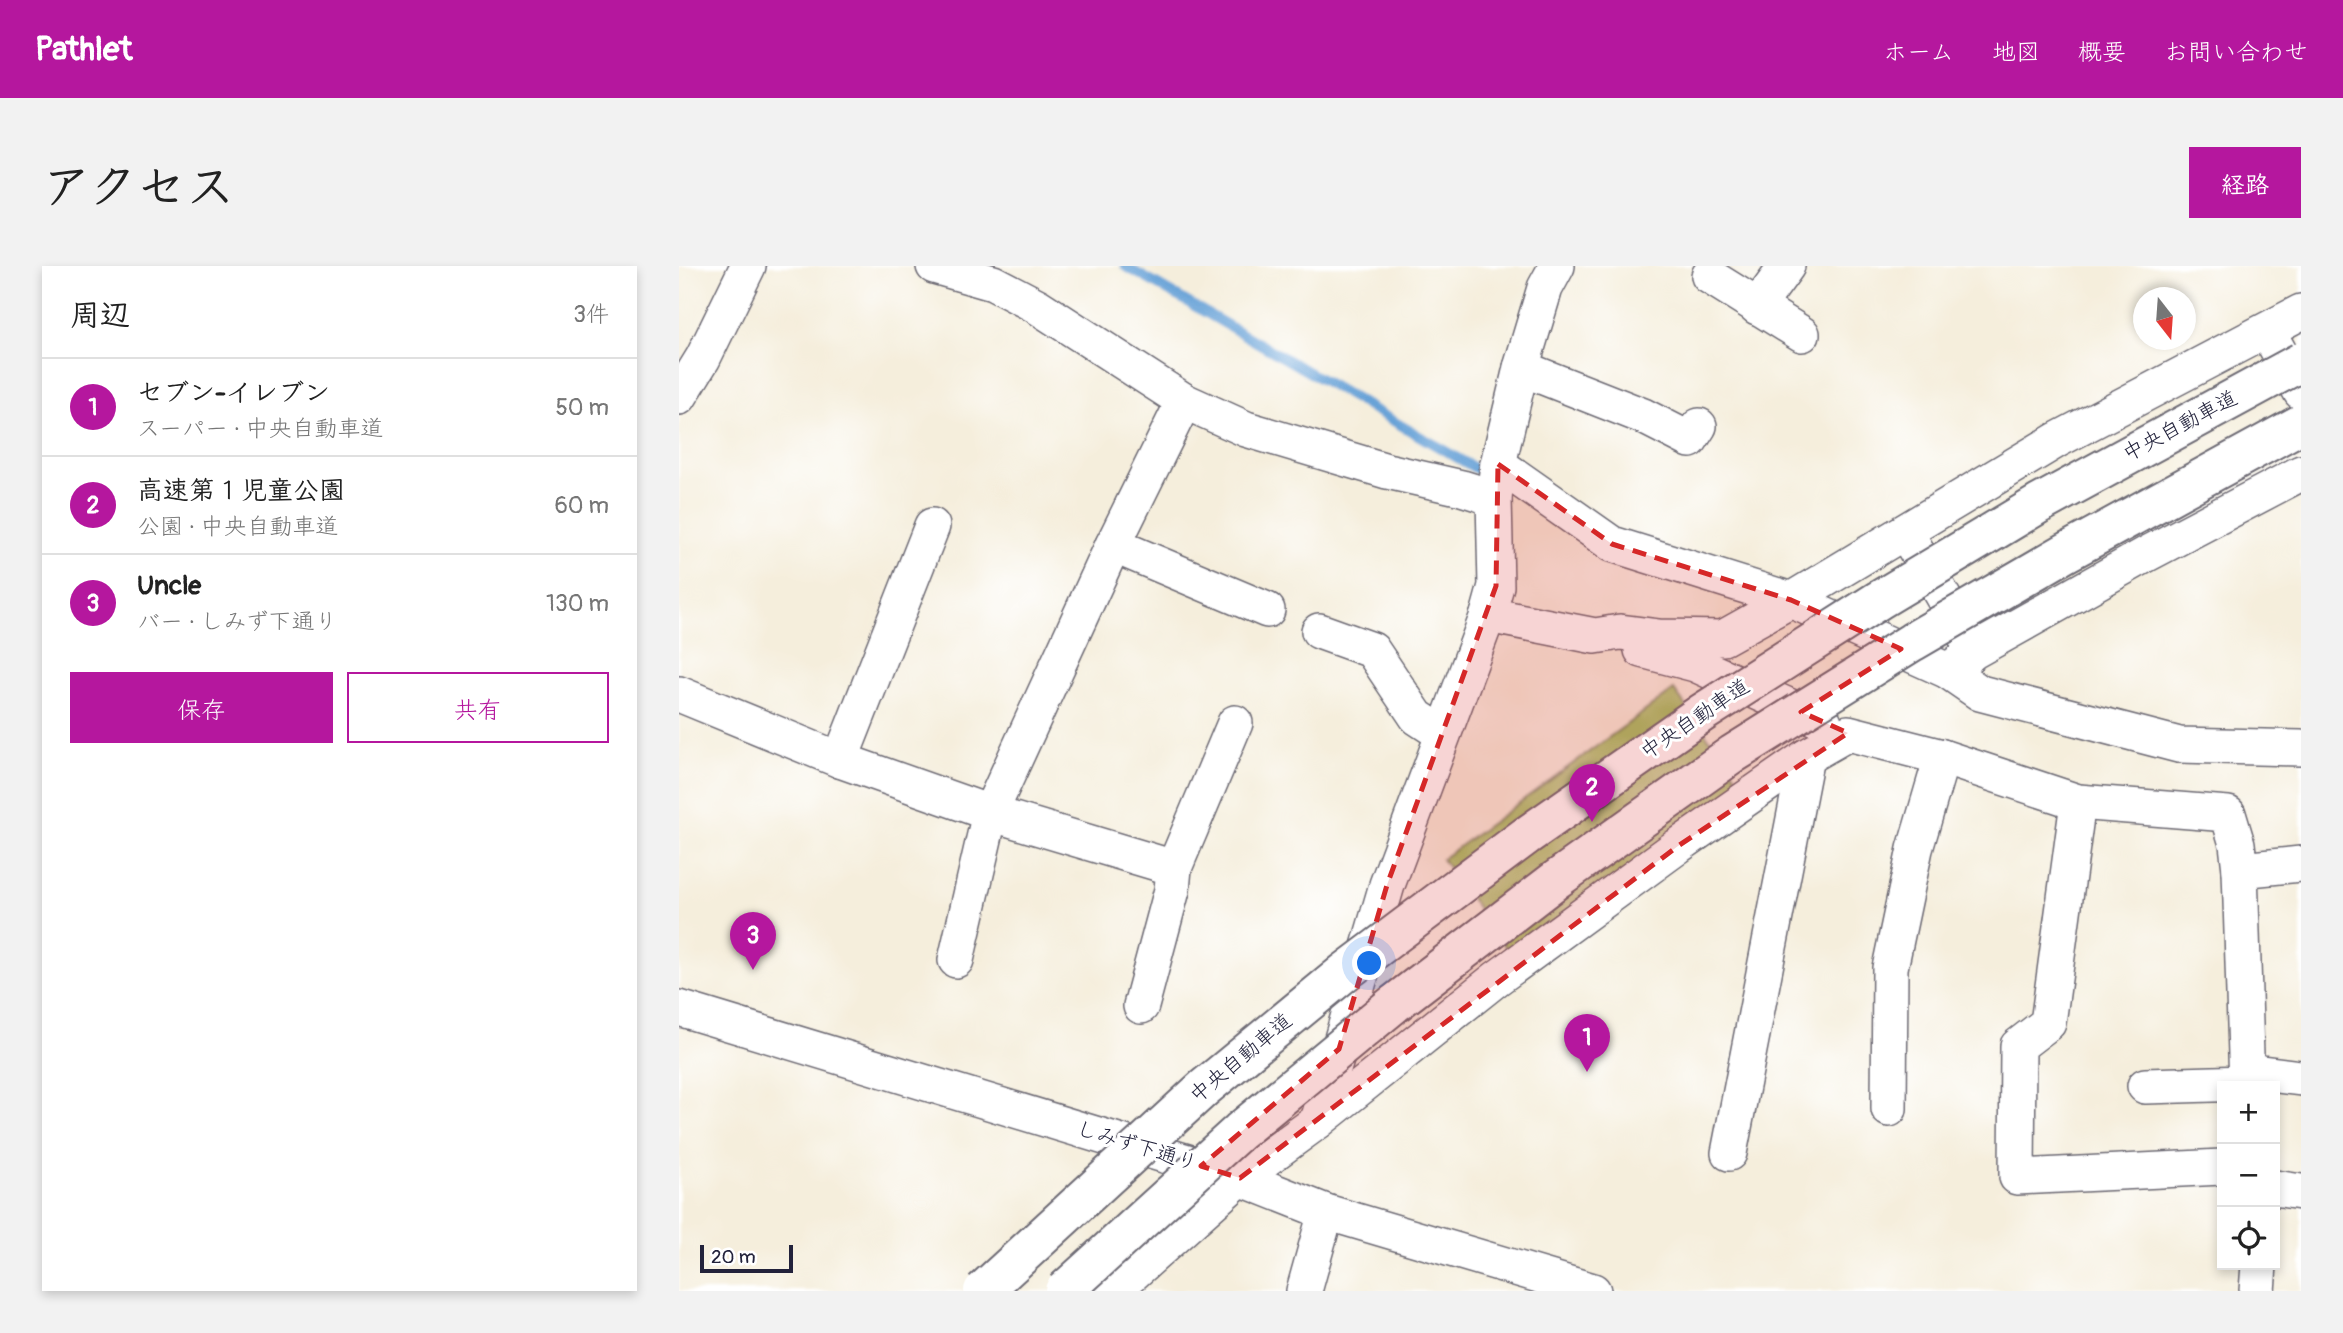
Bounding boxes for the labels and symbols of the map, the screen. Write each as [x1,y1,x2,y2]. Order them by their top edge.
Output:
north arrow [2133,287,2196,350]
street label: 中央自動車道 [2118,385,2242,467]
street label: 中央自動車道 [1635,673,1755,765]
pin: 2 [1569,764,1615,822]
pin: 3 [730,912,776,970]
your location [1352,946,1386,980]
street label: 中央自動車道 [1184,1007,1298,1109]
pin: 1 [1564,1014,1610,1072]
street label: しみず下通り [1073,1115,1201,1177]
scale bar [700,1242,793,1274]

